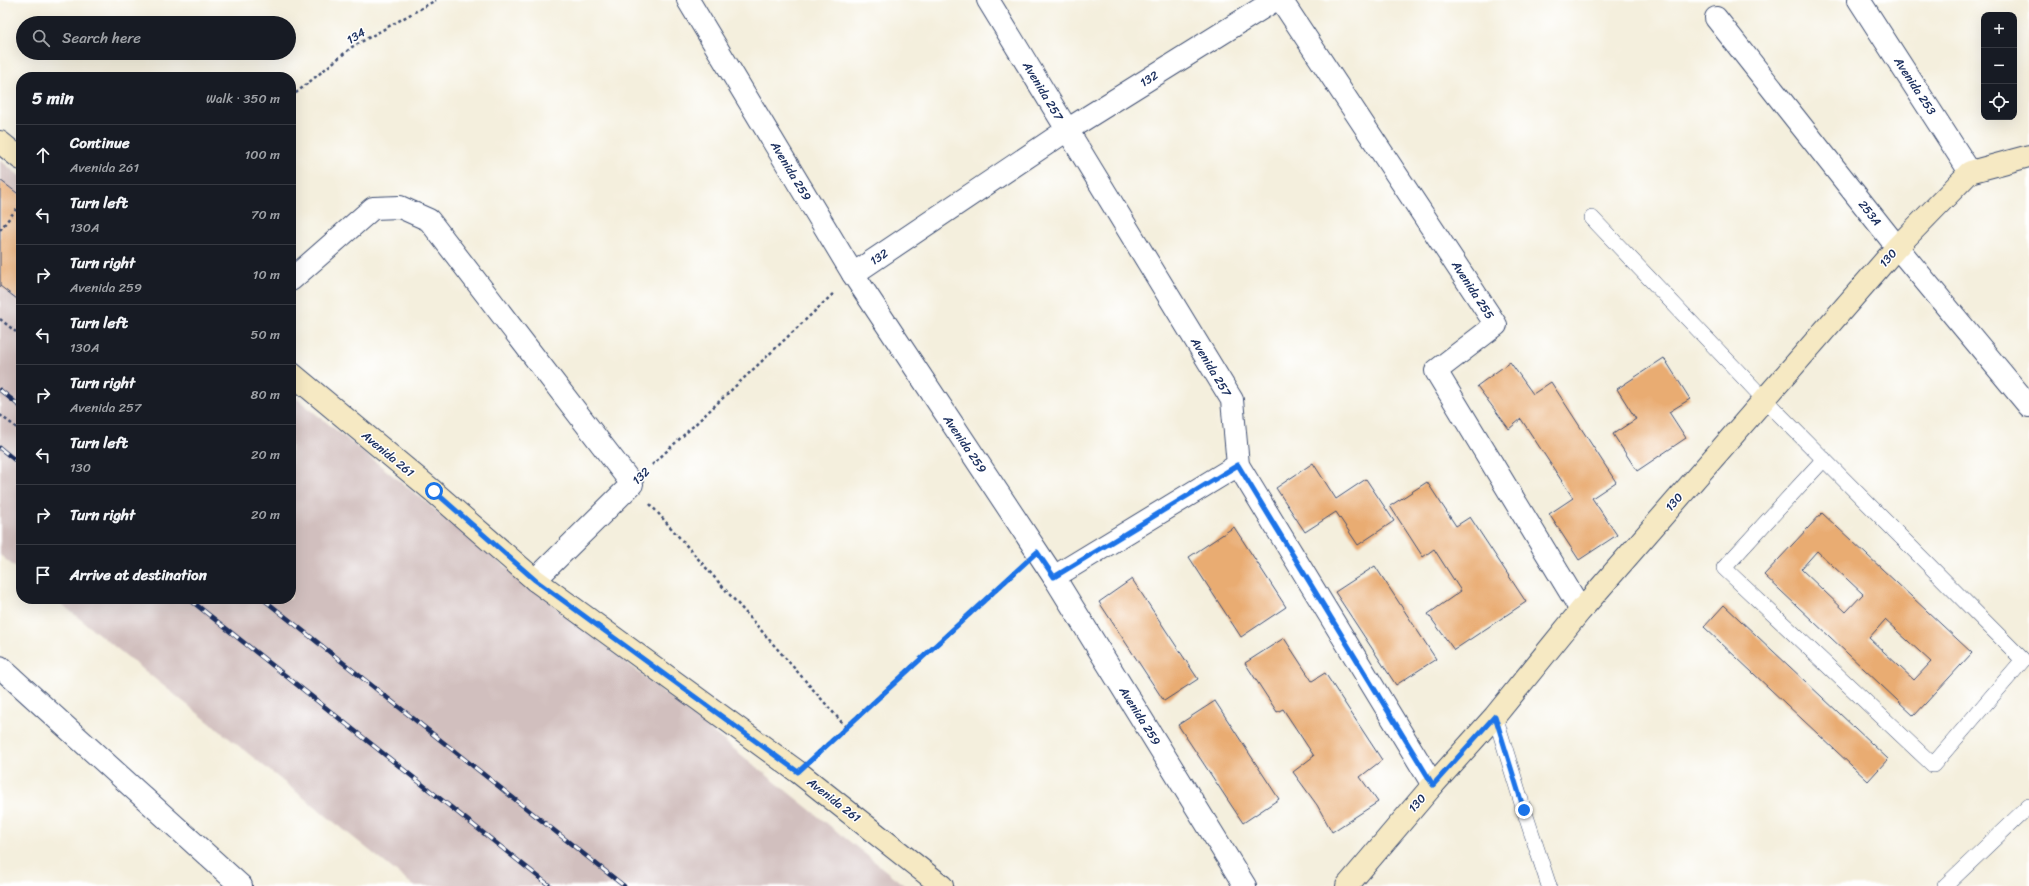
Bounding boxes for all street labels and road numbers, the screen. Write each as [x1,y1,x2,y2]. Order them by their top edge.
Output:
street label: 134 [342,21,370,50]
street label: Avenida 253 [1887,52,1942,120]
street label: Avenida 257 [1016,56,1070,126]
street label: 132 [1135,65,1163,93]
street label: Avenida 259 [764,136,818,205]
street label: 253A [1852,195,1888,231]
street label: 132 [865,243,893,271]
street label: 130 [1873,243,1903,273]
street label: Avenida 255 [1445,255,1500,324]
street label: Avenida 257 [1184,332,1238,402]
street label: Avenida 259 [937,409,993,478]
street label: Avenida 261 [356,424,419,483]
street label: 132 [627,462,655,490]
street label: 130 [1659,487,1689,517]
street label: Avenida 259 [1113,681,1167,750]
street label: Avenida 261 [801,771,866,828]
street label: 130 [1402,788,1432,818]

